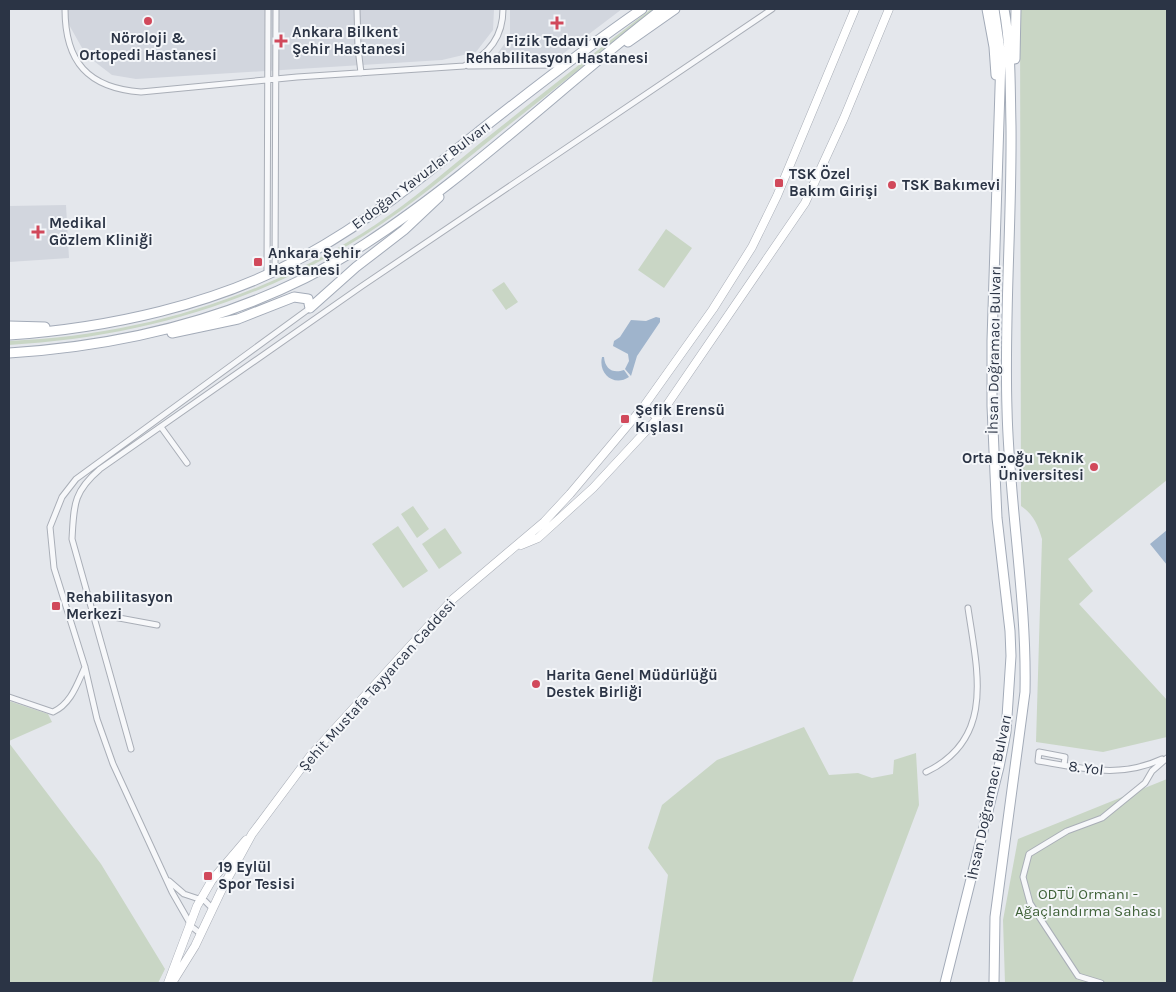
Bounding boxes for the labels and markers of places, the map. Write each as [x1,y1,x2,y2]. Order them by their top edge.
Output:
marker: Nöroloji & Ortopedi Hastanesi [142,15,154,27]
marker: Fizik Tedavi ve Rehabilitasyon Hastanesi [550,16,564,30]
place label: Ankara Bilkent Şehir Hastanesi [292,23,406,58]
place label: Nöroloji & Ortopedi Hastanesi [79,29,217,64]
place label: Fizik Tedavi ve Rehabilitasyon Hastanesi [466,32,648,67]
marker: Ankara Bilkent Şehir Hastanesi [274,34,288,48]
place label: TSK Özel Bakım Girişi [789,164,878,200]
place label: TSK Bakımevi [902,176,1000,194]
marker: TSK Özel Bakım Girişi [773,177,785,189]
marker: TSK Bakımevi [886,179,898,191]
place label: Medikal Gözlem Kliniği [49,214,153,249]
marker: Medikal Gözlem Kliniği [31,225,45,239]
place label: Ankara Şehir Hastanesi [268,244,361,279]
marker: Ankara Şehir Hastanesi [252,256,264,268]
place label: Şefik Erensü Kışlası [635,401,725,436]
marker: Şefik Erensü Kışlası [619,413,631,425]
place label: Orta Doğu Teknik Üniversitesi [962,449,1084,484]
marker: Orta Doğu Teknik Üniversitesi [1088,461,1100,473]
place label: Rehabilitasyon Merkezi [66,588,173,623]
marker: Rehabilitasyon Merkezi [50,600,62,612]
place label: Harita Genel Müdürlüğü Destek Birliği [546,666,718,701]
marker: Harita Genel Müdürlüğü Destek Birliği [530,678,542,690]
place label: 19 Eylül Spor Tesisi [218,858,295,893]
marker: 19 Eylül Spor Tesisi [202,870,214,882]

